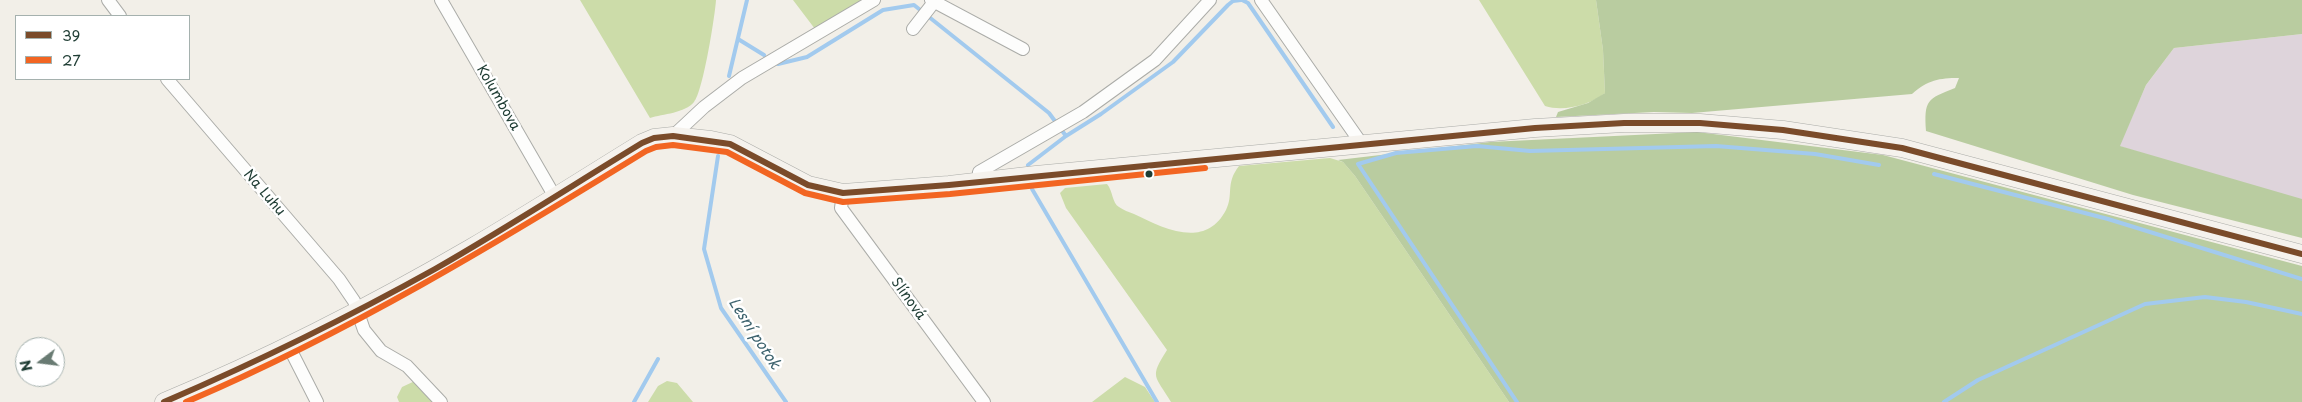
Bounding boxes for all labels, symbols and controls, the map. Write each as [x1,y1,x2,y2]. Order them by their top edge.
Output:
legend [15,15,190,80]
text: 39 [62,23,80,46]
text: 27 [62,48,81,71]
street label: Kolumbova [473,62,523,134]
street label: Na Luhu [239,167,289,219]
unlabelled marker [1144,169,1154,179]
street label: Slínová [887,275,929,323]
water label: Lesní potok [724,295,784,373]
north arrow [15,337,65,387]
text: N [14,358,38,374]

